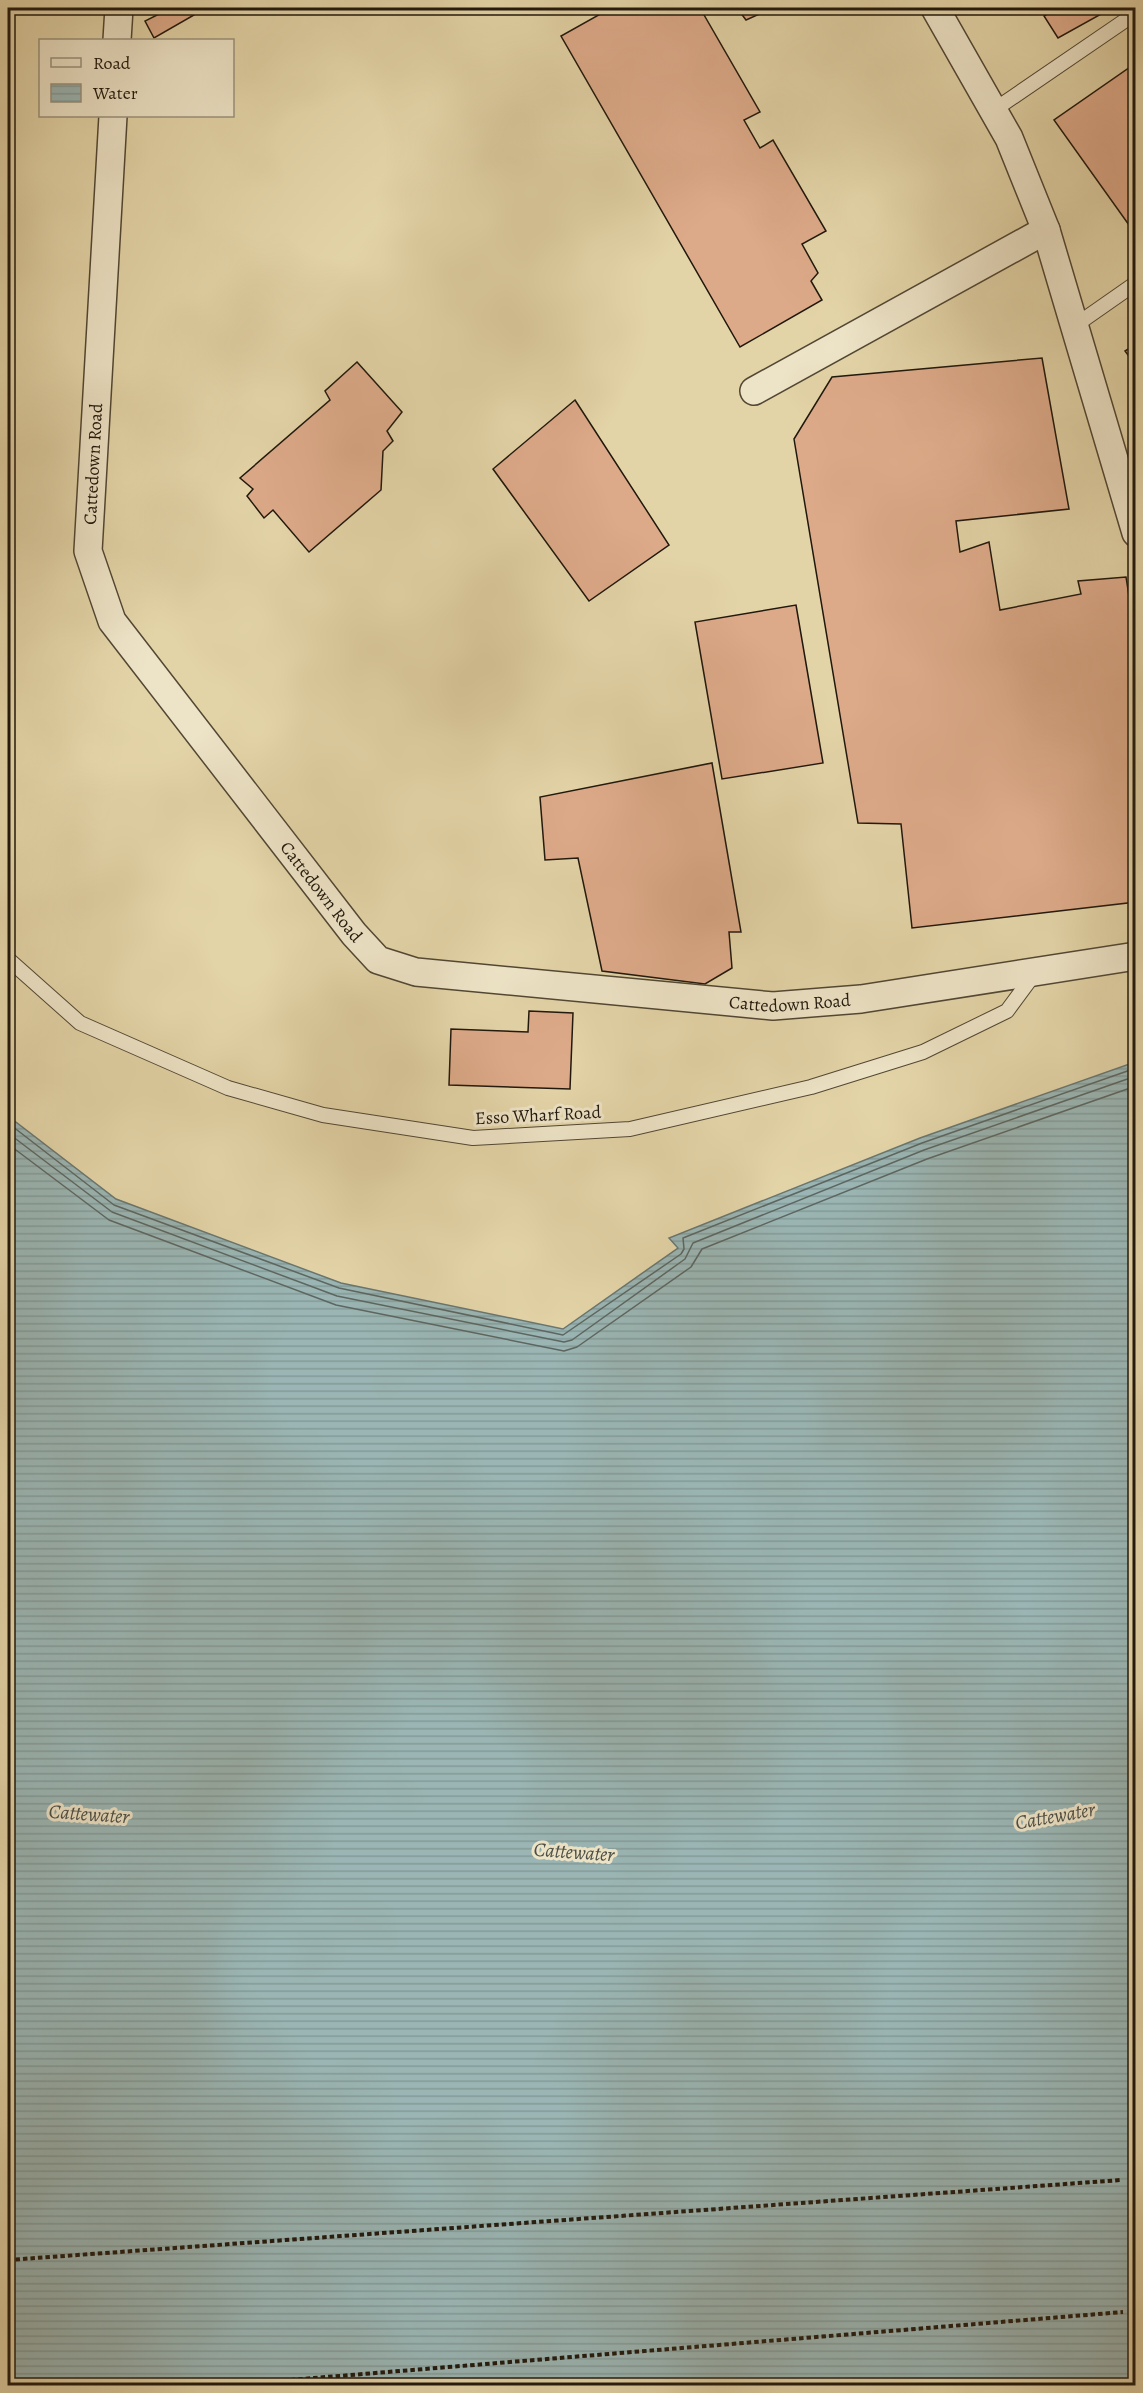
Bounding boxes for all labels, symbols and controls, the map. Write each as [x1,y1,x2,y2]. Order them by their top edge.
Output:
legend [39,39,234,117]
text: Road [93,51,131,75]
text: Water [92,81,138,105]
street label: Cattedown Road [78,402,108,525]
street label: Cattedown Road [275,836,368,948]
street label: Cattedown Road [728,988,852,1018]
street label: Esso Wharf Road [474,1100,602,1130]
water label: Cattewater [1013,1796,1098,1836]
water label: Cattewater [48,1798,131,1830]
water label: Cattewater [533,1836,616,1868]

